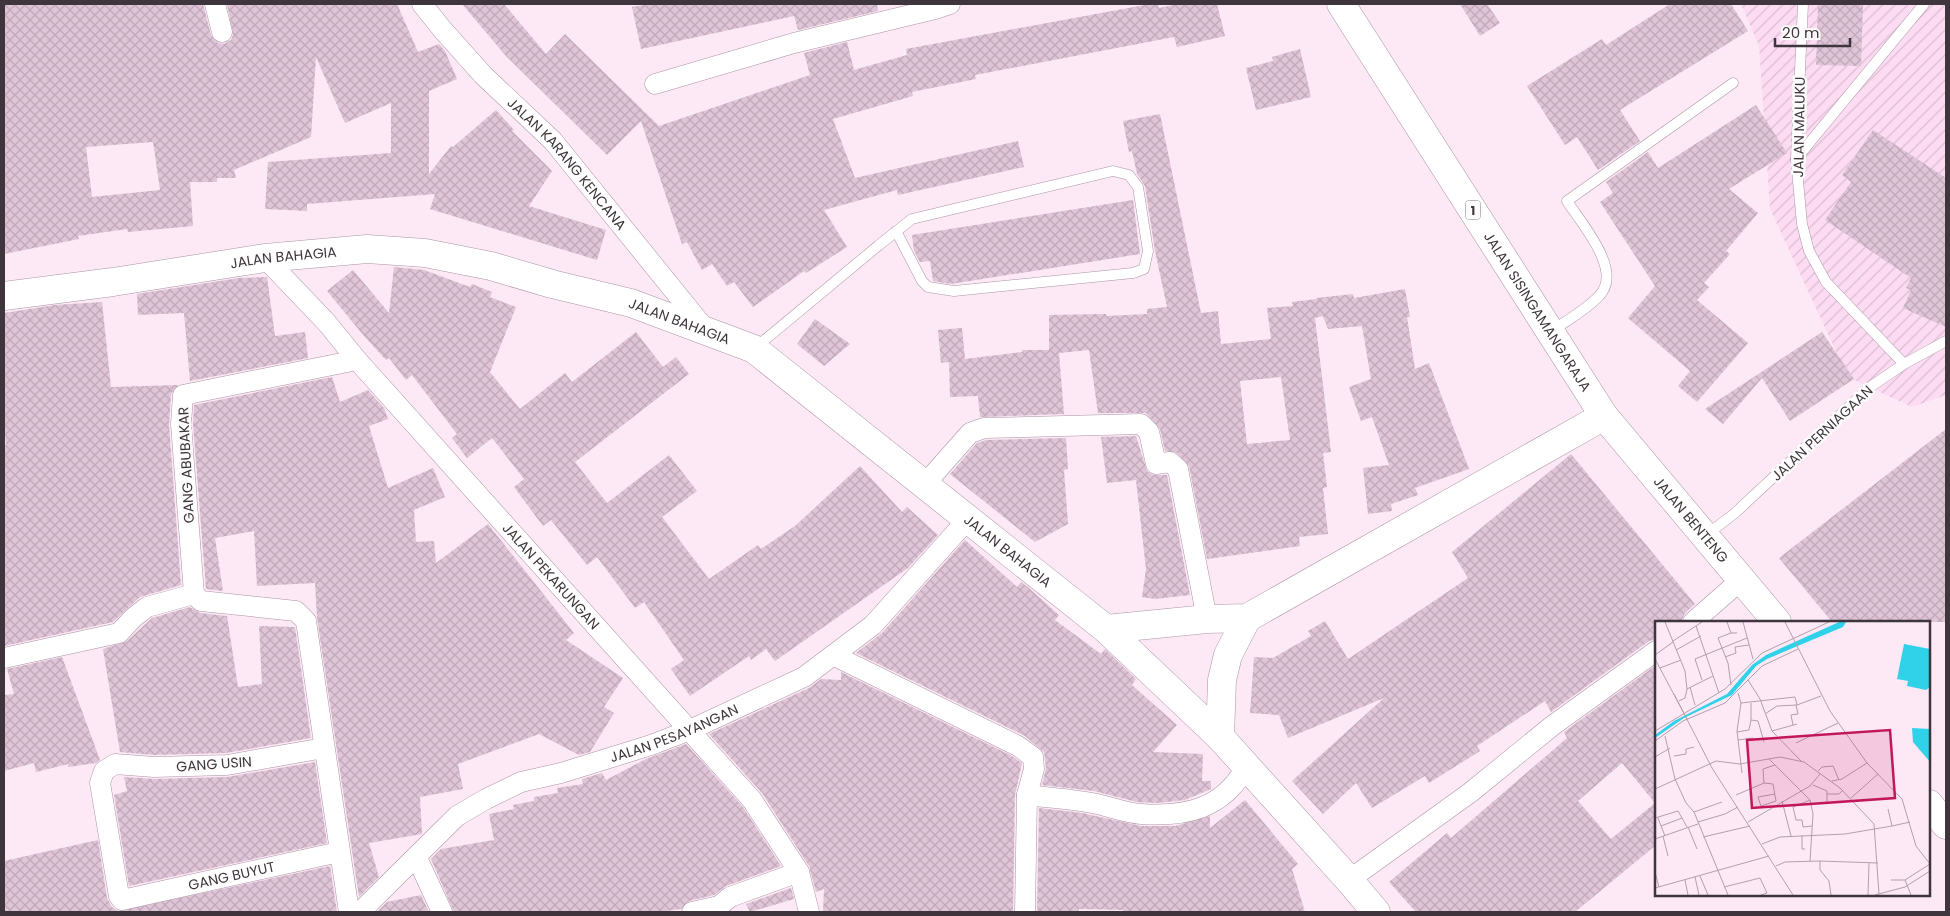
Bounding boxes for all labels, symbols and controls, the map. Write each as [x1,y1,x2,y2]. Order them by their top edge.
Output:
scale bar [1775,15,1850,47]
text: 20 m [1782,22,1820,43]
street label: JALAN MALUKU [1788,76,1810,178]
street label: JALAN KARANG KENCANA [503,93,631,234]
road number: 1 [1466,200,1480,220]
street label: JALAN SISINGAMANGARAJA [1479,228,1596,395]
street label: JALAN BAHAGIA [229,242,337,273]
street label: JALAN BAHAGIA [626,293,733,349]
street label: JALAN PERNIAGAAN [1767,381,1877,485]
street label: GANG ABUBAKAR [173,406,199,524]
street label: JALAN BENTENG [1649,472,1733,567]
street label: JALAN BAHAGIA [960,510,1056,592]
street label: JALAN PEKARUNGAN [498,519,604,634]
inset map [1655,621,1930,896]
street label: JALAN PESAYANGAN [607,699,742,767]
street label: GANG USIN [176,751,252,777]
street label: GANG BUYUT [186,856,277,895]

